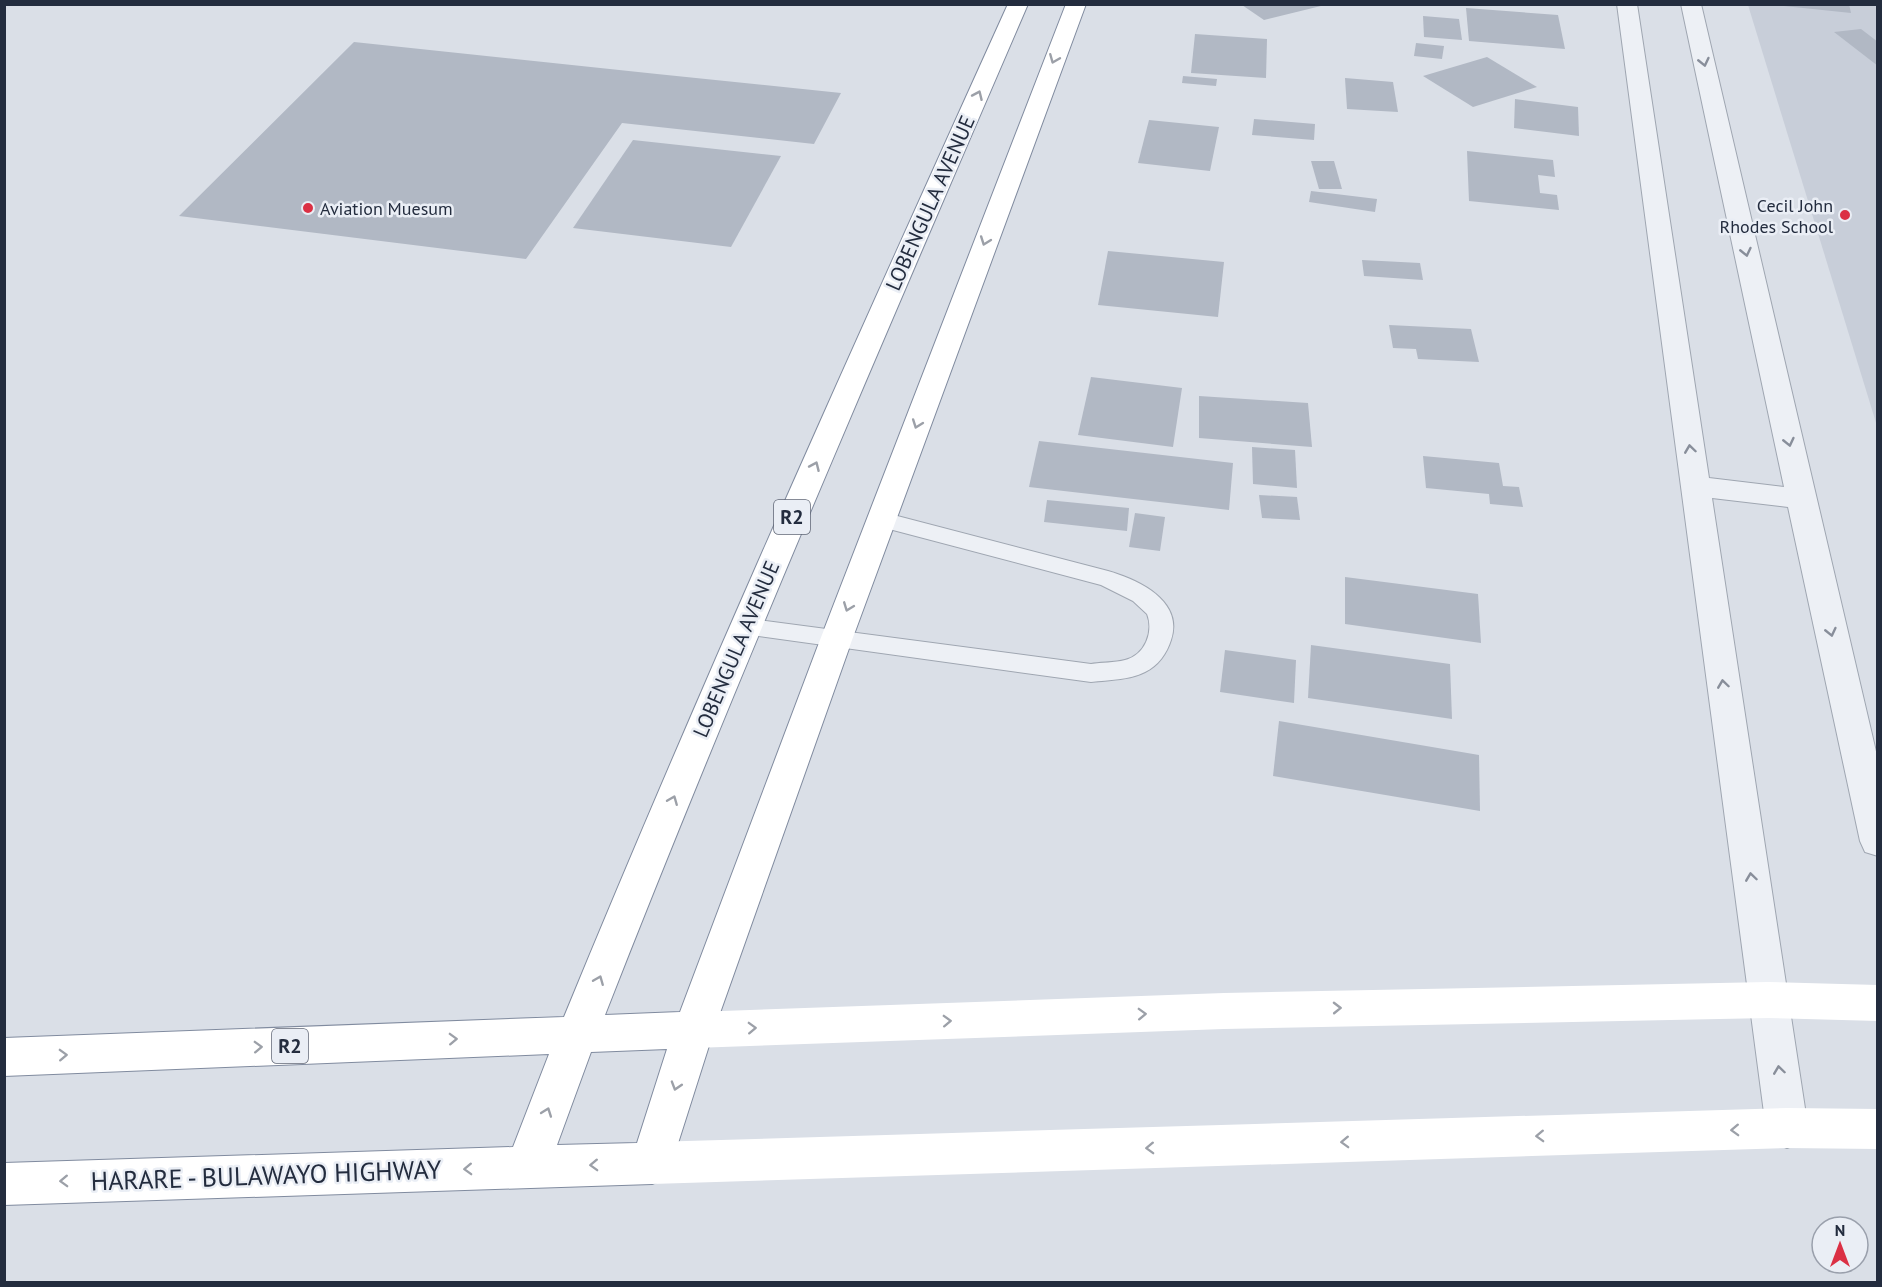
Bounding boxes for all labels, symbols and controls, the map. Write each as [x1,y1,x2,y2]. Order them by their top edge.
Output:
one-way arrow [1049,53,1061,64]
one-way arrow [1696,56,1709,66]
one-way arrow [971,90,983,101]
street label: LOBENGULA AVENUE [879,111,981,295]
place label: Cecil John Rhodes School [1720,194,1834,238]
place label: Aviation Muesum [320,197,453,220]
marker: Aviation Muesum [301,201,315,215]
marker: Cecil John Rhodes School [1838,208,1852,222]
one-way arrow [980,236,993,246]
one-way arrow [1739,247,1752,257]
one-way arrow [912,418,925,429]
one-way arrow [1782,437,1795,447]
one-way arrow [1684,445,1696,454]
one-way arrow [808,461,820,472]
road number: R2 [774,500,810,534]
street label: LOBENGULA AVENUE [687,557,785,741]
one-way arrow [843,601,856,611]
one-way arrow [1824,627,1837,637]
one-way arrow [1718,679,1730,689]
one-way arrow [666,795,678,806]
one-way arrow [1745,872,1757,882]
one-way arrow [592,975,604,986]
one-way arrow [1332,1002,1341,1015]
one-way arrow [1138,1007,1147,1020]
one-way arrow [943,1014,952,1027]
one-way arrow [748,1022,757,1035]
road number: R2 [272,1029,308,1063]
one-way arrow [448,1033,457,1046]
one-way arrow [253,1041,262,1054]
one-way arrow [58,1049,67,1061]
one-way arrow [1773,1065,1785,1075]
one-way arrow [671,1080,684,1091]
one-way arrow [540,1108,553,1118]
one-way arrow [1731,1123,1740,1136]
one-way arrow [1536,1129,1545,1142]
one-way arrow [1341,1135,1350,1148]
one-way arrow [1146,1141,1155,1154]
street label: HARARE - BULAWAYO HIGHWAY [90,1152,442,1198]
one-way arrow [589,1159,598,1171]
one-way arrow [464,1163,473,1175]
one-way arrow [59,1175,68,1188]
north arrow [1810,1215,1870,1275]
text: N [1835,1220,1845,1240]

